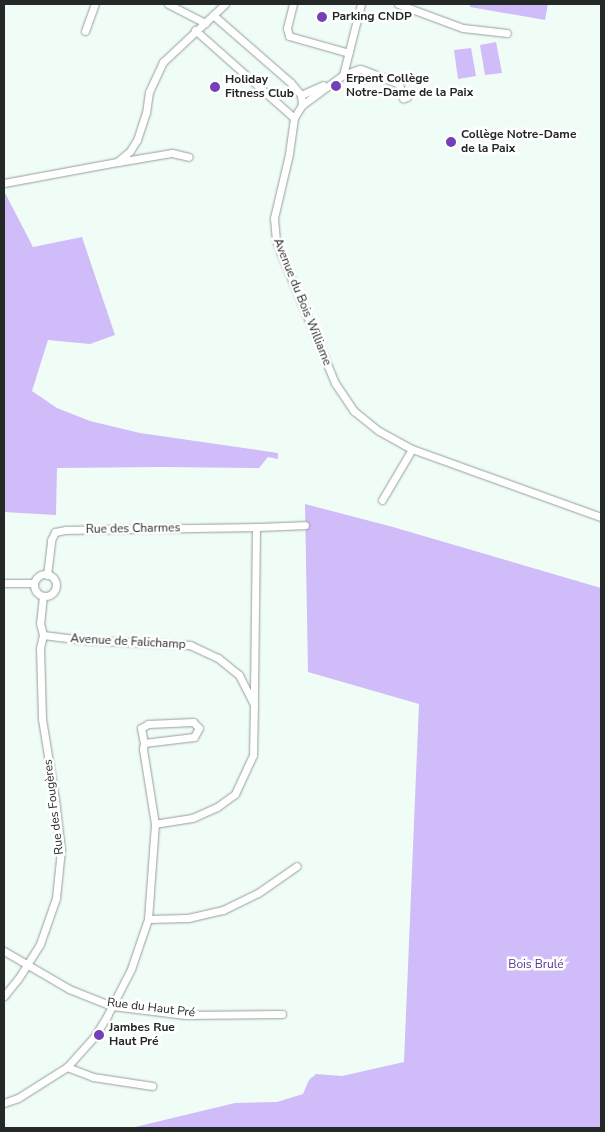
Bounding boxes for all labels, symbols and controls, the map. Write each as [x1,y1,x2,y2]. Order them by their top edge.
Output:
place label: Parking CNDP [332,10,412,24]
marker: Parking CNDP [316,11,328,23]
place label: Erpent Collège Notre-Dame de la Paix [346,72,473,100]
place label: Holiday Fitness Club [225,73,294,101]
marker: Erpent Collège Notre-Dame de la Paix [330,80,342,92]
marker: Holiday Fitness Club [209,81,221,93]
place label: Collège Notre-Dame de la Paix [461,128,576,156]
marker: Collège Notre-Dame de la Paix [445,136,457,148]
street label: Avenue du Bois Williame [270,236,334,368]
street label: Rue des Charmes [86,521,180,537]
street label: Avenue de Falichamp [70,632,186,652]
street label: Rue des Fougères [41,758,67,856]
park label: Bois Brulé [508,958,564,972]
street label: Rue du Haut Pré [106,995,196,1021]
place label: Jambes Rue Haut Pré [109,1021,175,1049]
marker: Jambes Rue Haut Pré [93,1029,105,1041]

